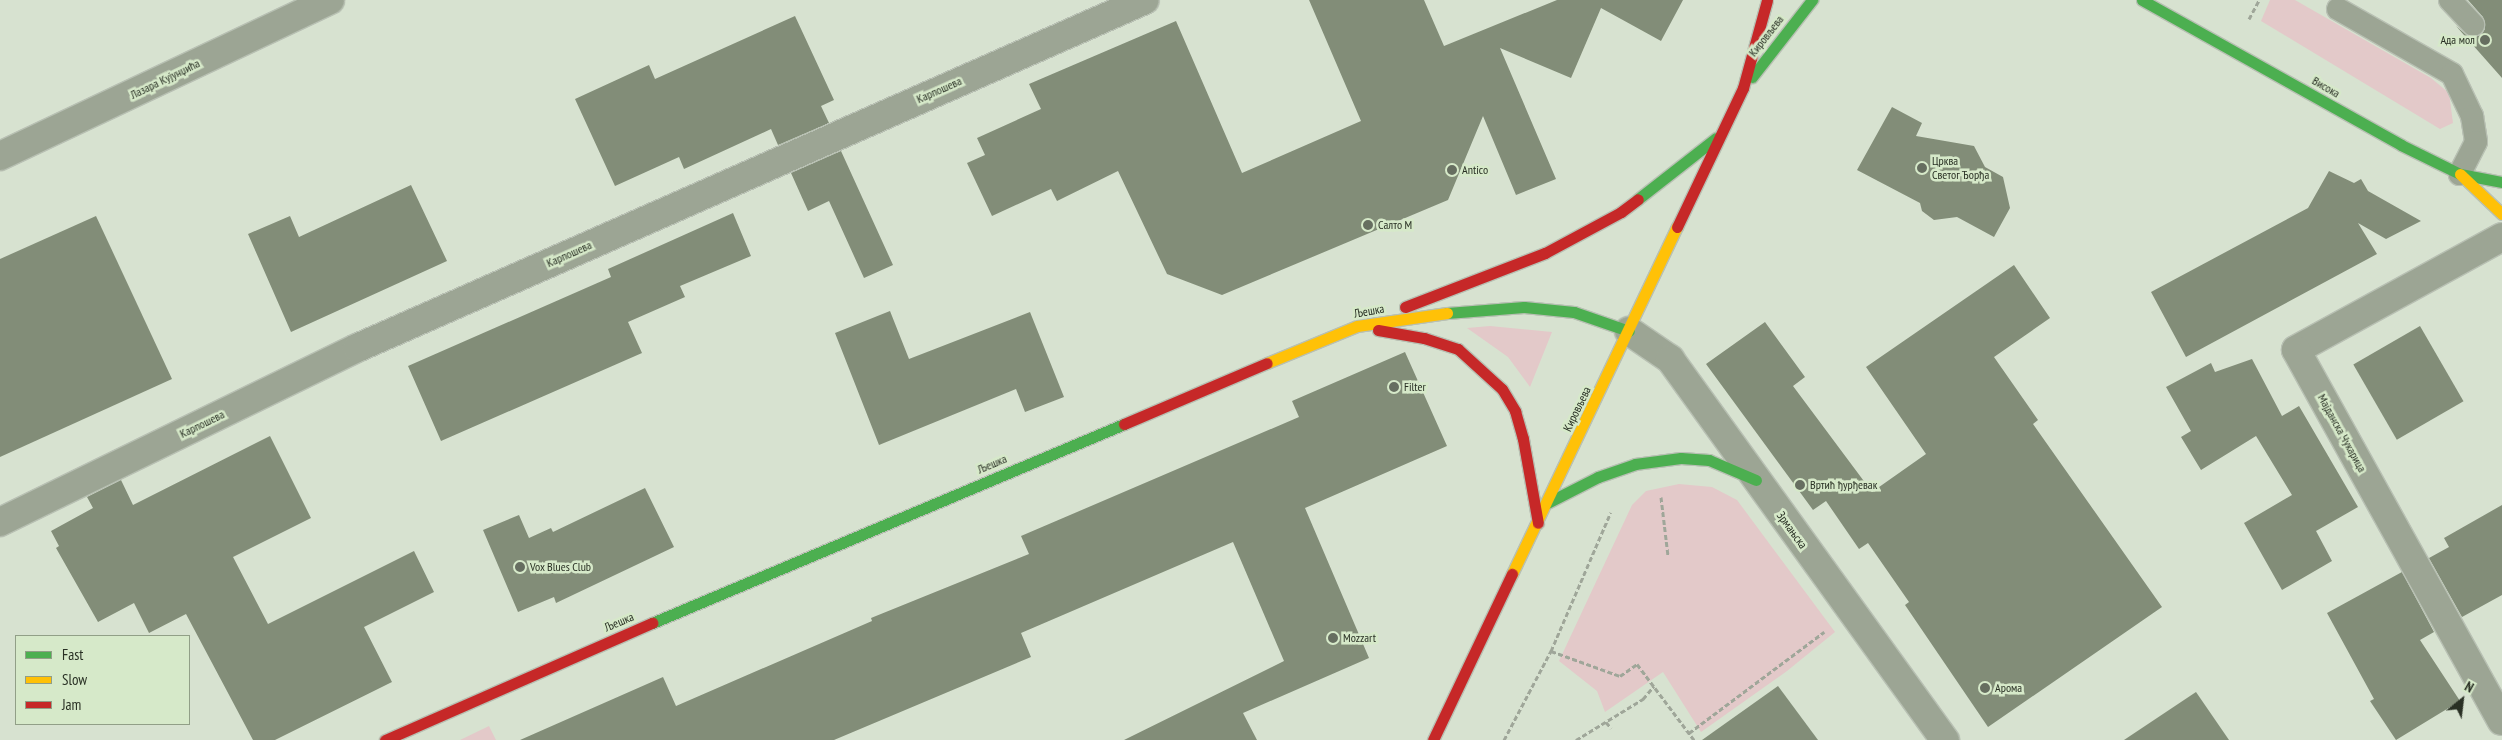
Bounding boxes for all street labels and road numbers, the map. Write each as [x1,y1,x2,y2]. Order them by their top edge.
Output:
street label: Кировљева [1746,13,1786,59]
street label: Лазара Кујунџића [128,56,202,102]
street label: Висока [2310,73,2342,101]
street label: Карпошева [914,74,964,106]
street label: Карпошева [544,238,594,270]
street label: Љешка [1353,301,1385,321]
street label: Кировљева [1560,384,1594,434]
street label: Мајданска Чукарица [2315,391,2369,475]
street label: Карпошева [177,407,227,441]
street label: Љешка [975,451,1009,477]
street label: Зрмањска [1774,509,1810,551]
street label: Љешка [602,609,636,635]

